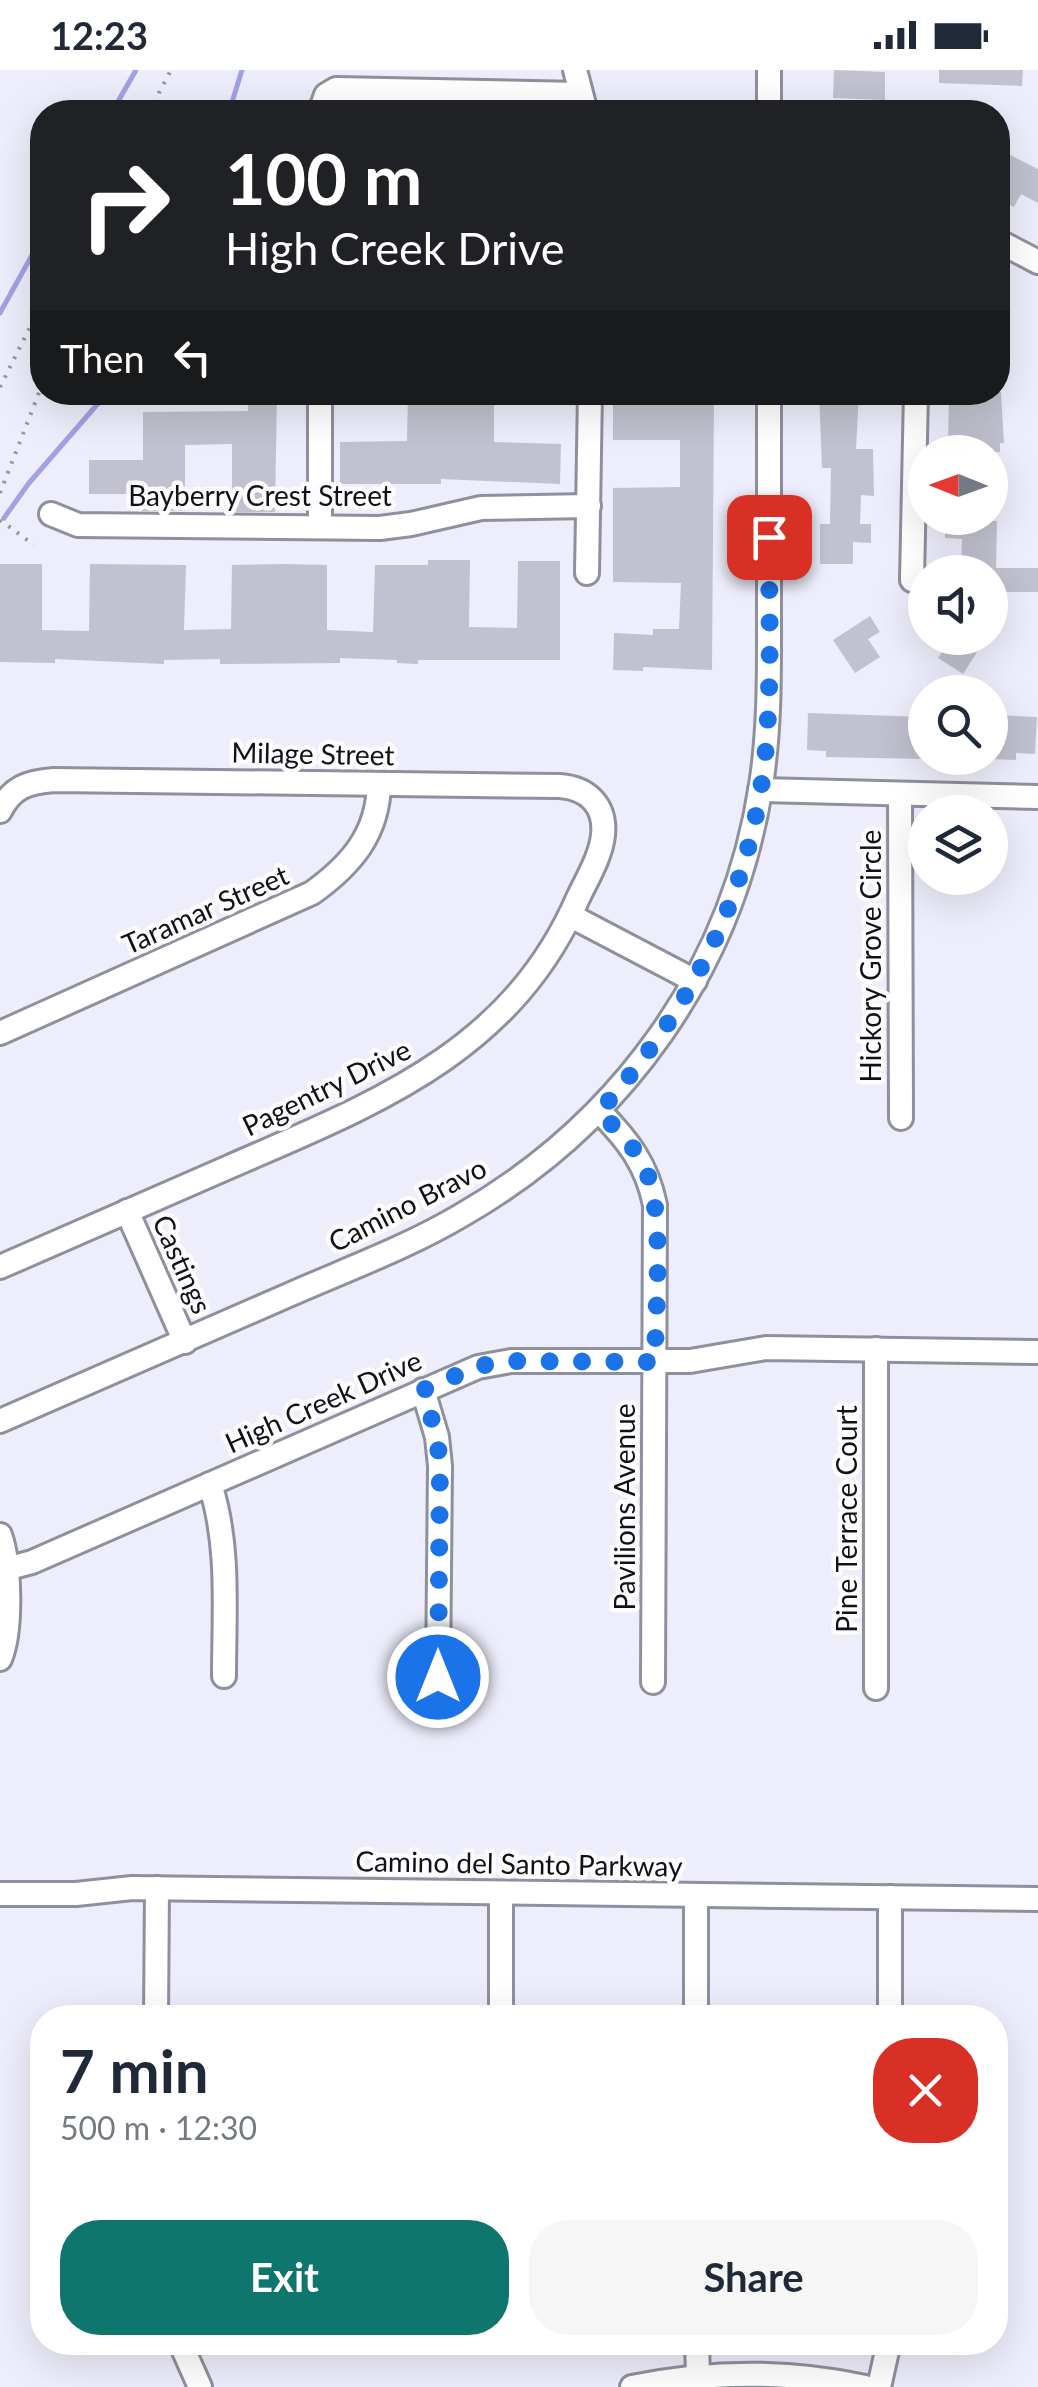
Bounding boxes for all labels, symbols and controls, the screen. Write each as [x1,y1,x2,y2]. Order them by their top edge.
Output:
text: 12:23 [50,12,148,58]
text: 100 m [225,136,422,220]
icon: right [60,140,190,270]
text: High Creek Drive [225,221,564,275]
icon: left [165,330,220,385]
text: Then [60,335,145,381]
north arrow [908,435,1008,535]
map controls [908,435,1008,895]
street label: Bayberry Crest Street [128,478,392,512]
pin [727,495,812,580]
icon: arrive [742,510,797,565]
button: sound [908,555,1008,655]
button: search [908,675,1008,775]
street label: Milage Street [231,735,395,771]
button: layers [908,795,1008,895]
street label: Hickory Grove Circle [853,830,887,1082]
street label: Taramar Street [117,857,293,961]
street label: Pagentry Drive [236,1032,416,1142]
street label: Camino Bravo [322,1150,492,1258]
street label: Castings [146,1209,220,1319]
street label: High Creek Drive [220,1343,426,1459]
street label: Pavilions Avenue [607,1403,641,1611]
street label: Pine Terrace Court [829,1405,863,1633]
position arrow [386,1625,490,1729]
street label: Camino del Santo Parkway [355,1843,683,1883]
text: 7 min [60,2034,209,2106]
button: close [873,2038,978,2143]
text: 500 m · 12:30 [60,2108,257,2147]
button: Exit [60,2220,509,2335]
button: Share [529,2220,978,2335]

